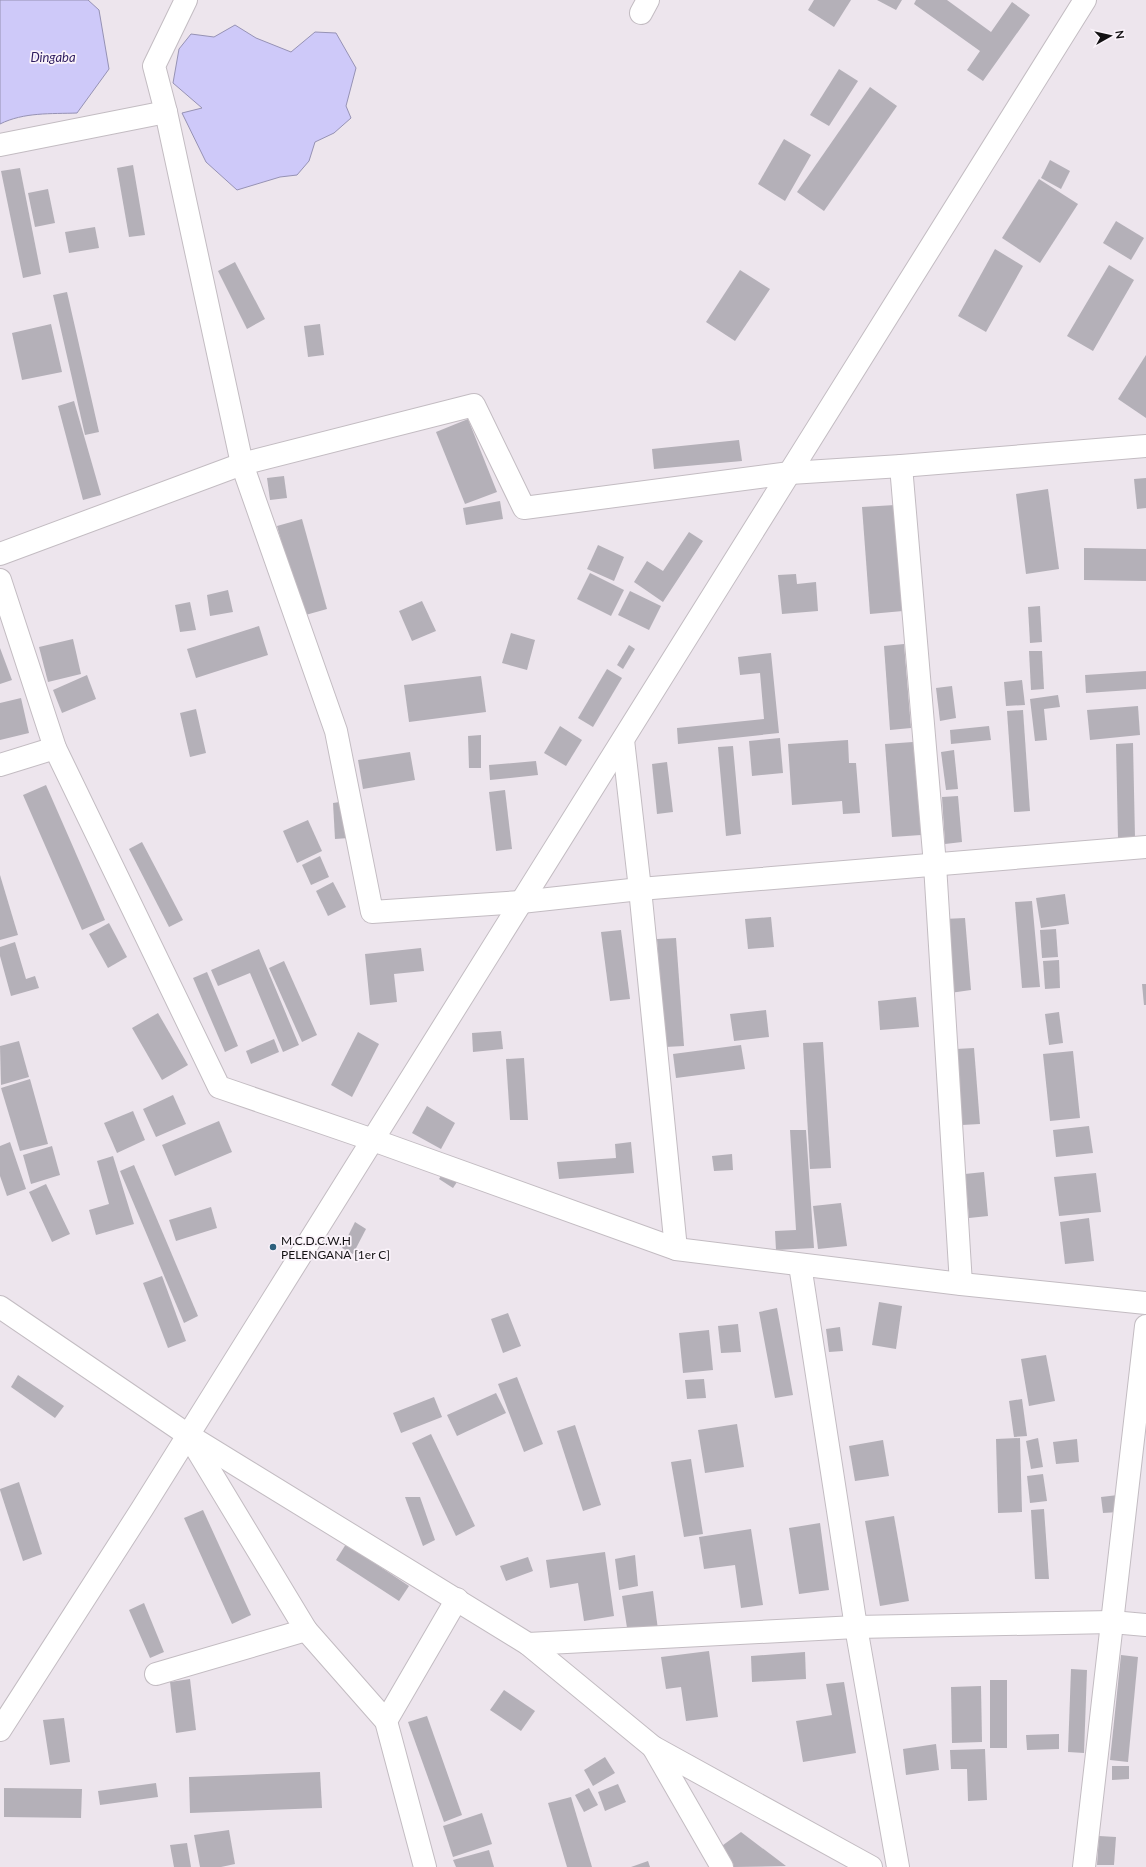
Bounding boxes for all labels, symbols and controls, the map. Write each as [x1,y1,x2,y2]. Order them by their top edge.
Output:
north arrow [1090,16,1130,56]
text: N [1113,29,1127,40]
water label: Dingaba [30,49,76,65]
place label: M.C.D.C.W.H PELENGANA [1er C] [281,1233,390,1262]
marker: M.C.D.C.W.H PELENGANA [1er C] [268,1242,278,1252]

